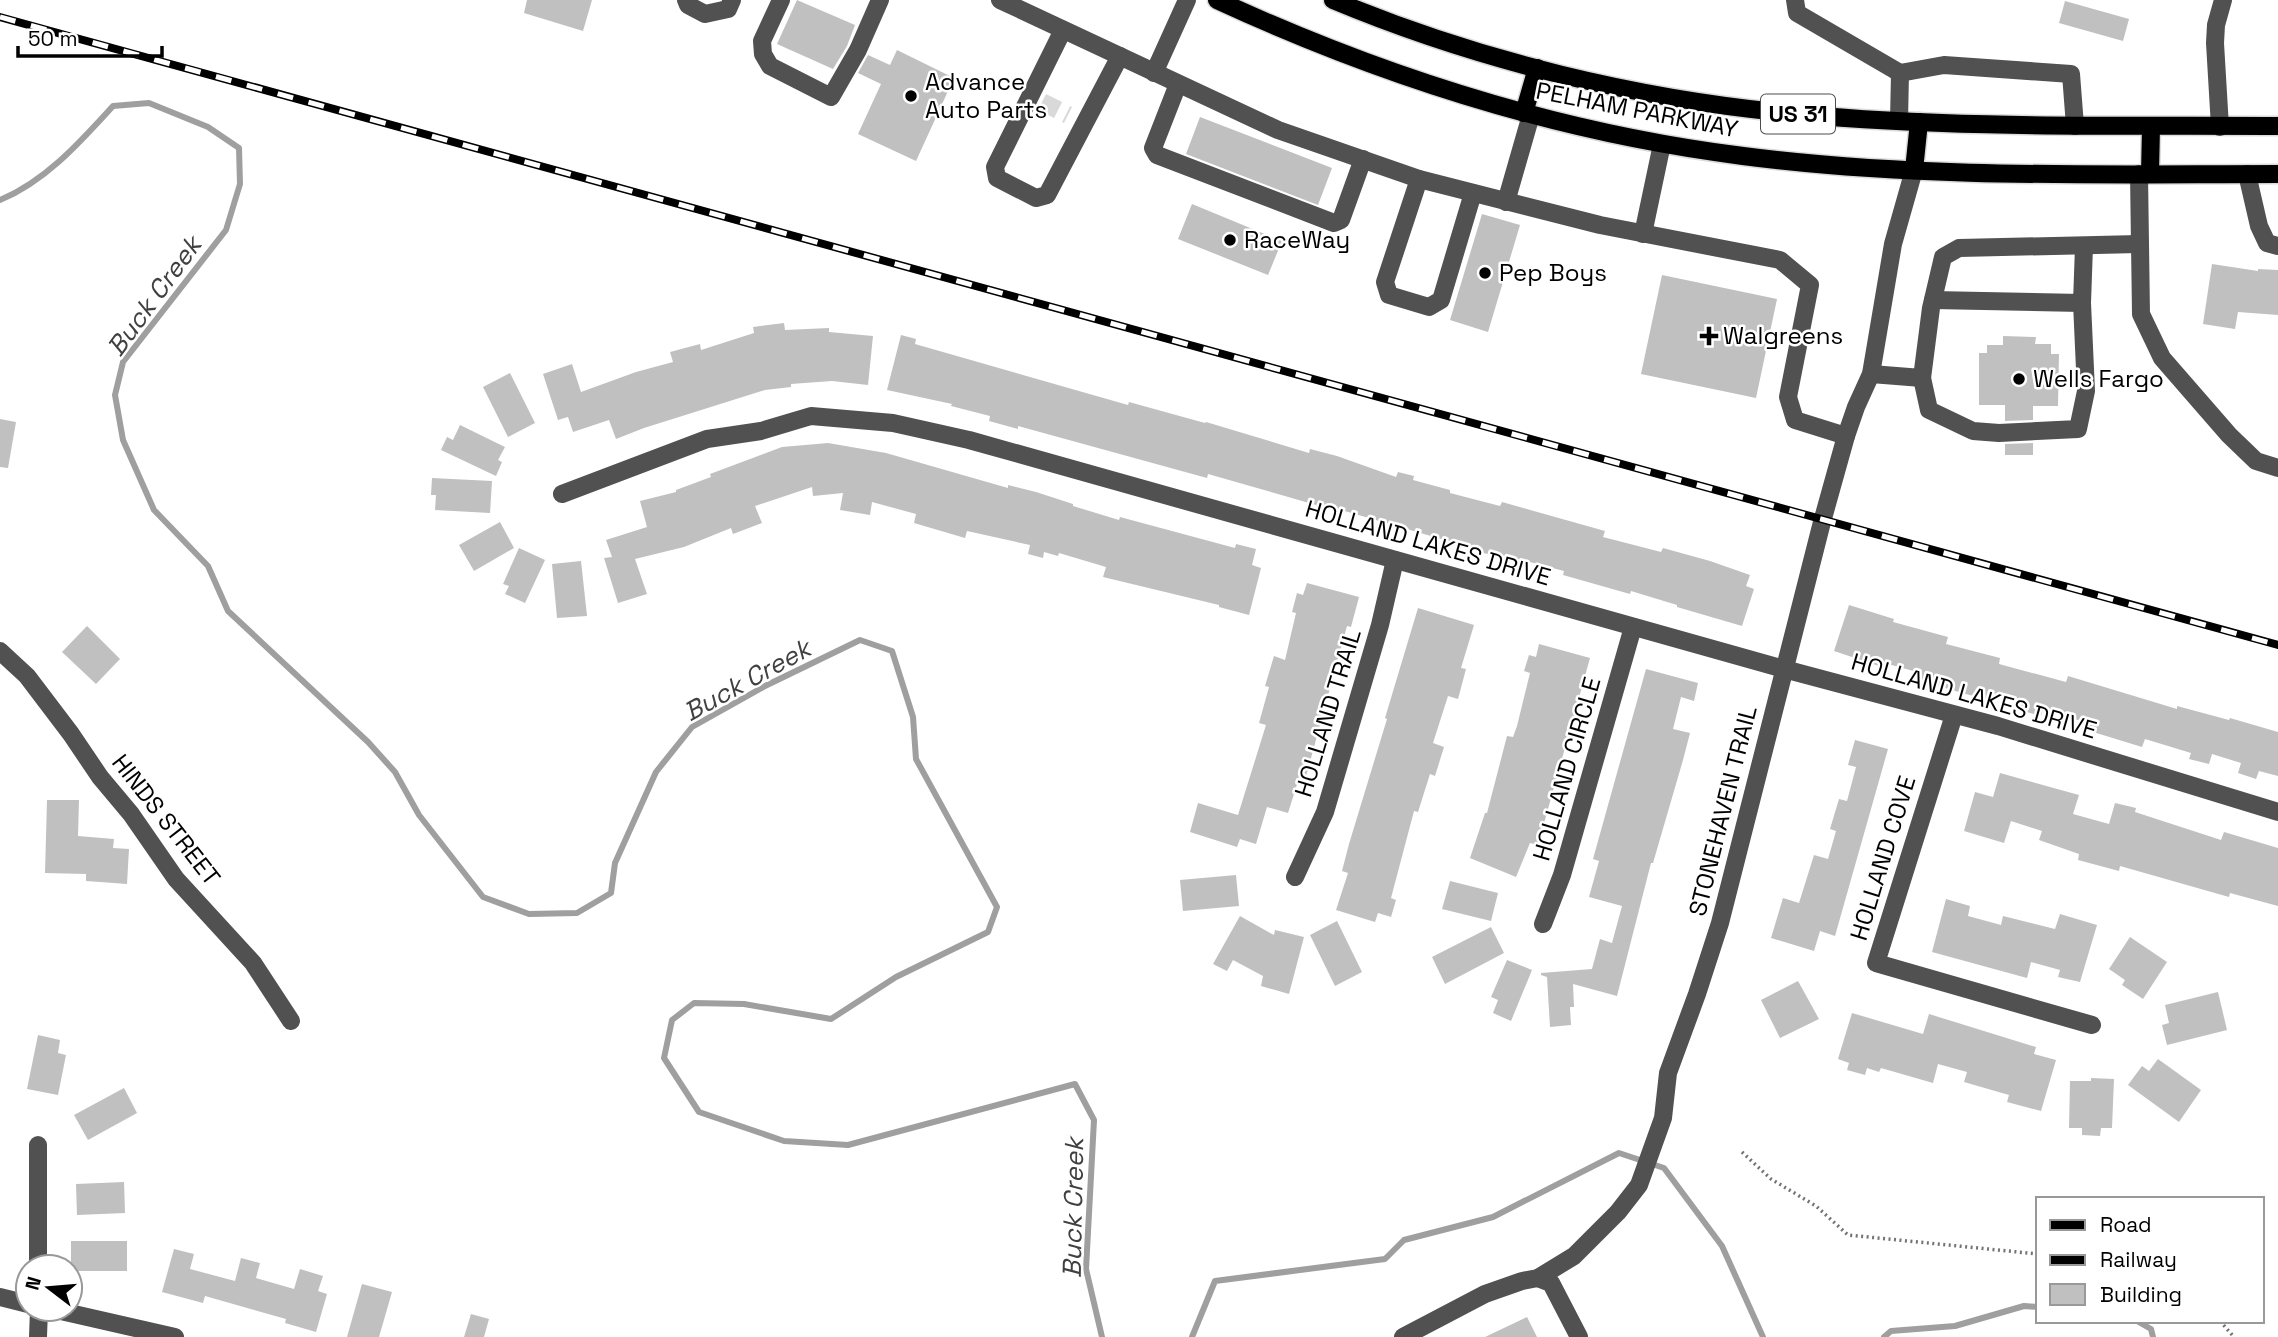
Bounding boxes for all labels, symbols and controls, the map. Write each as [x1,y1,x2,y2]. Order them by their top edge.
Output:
scale bar [18,14,161,58]
text: 50 m [28,25,78,52]
place label: Advance Auto Parts [925,66,1047,125]
street label: PELHAM PARKWAY [1533,75,1741,144]
marker: Advance Auto Parts [903,88,919,104]
road number: US 31 [1761,94,1835,134]
place label: RaceWay [1244,224,1350,255]
water label: Buck Creek [99,227,211,363]
marker: RaceWay [1222,232,1238,248]
place label: Pep Boys [1499,257,1607,288]
marker: Pep Boys [1477,265,1493,281]
place label: Walgreens [1723,320,1843,351]
marker: Walgreens [1701,328,1717,344]
place label: Wells Fargo [2033,363,2164,394]
marker: Wells Fargo [2011,371,2027,387]
street label: HOLLAND LAKES DRIVE [1302,493,1554,592]
street label: HOLLAND TRAIL [1287,625,1368,801]
water label: Buck Creek [677,630,819,729]
street label: HOLLAND LAKES DRIVE [1848,646,2100,745]
street label: HOLLAND CIRCLE [1525,673,1608,864]
street label: STONEHAVEN TRAIL [1681,702,1764,919]
street label: HINDS STREET [105,748,227,892]
street label: HOLLAND COVE [1843,772,1922,944]
water label: Buck Creek [1055,1135,1091,1278]
legend [2036,1197,2264,1323]
text: Road [2100,1211,2152,1238]
text: Railway [2100,1246,2177,1273]
north arrow [14,1253,84,1323]
text: N [19,1274,47,1293]
text: Building [2100,1281,2182,1308]

